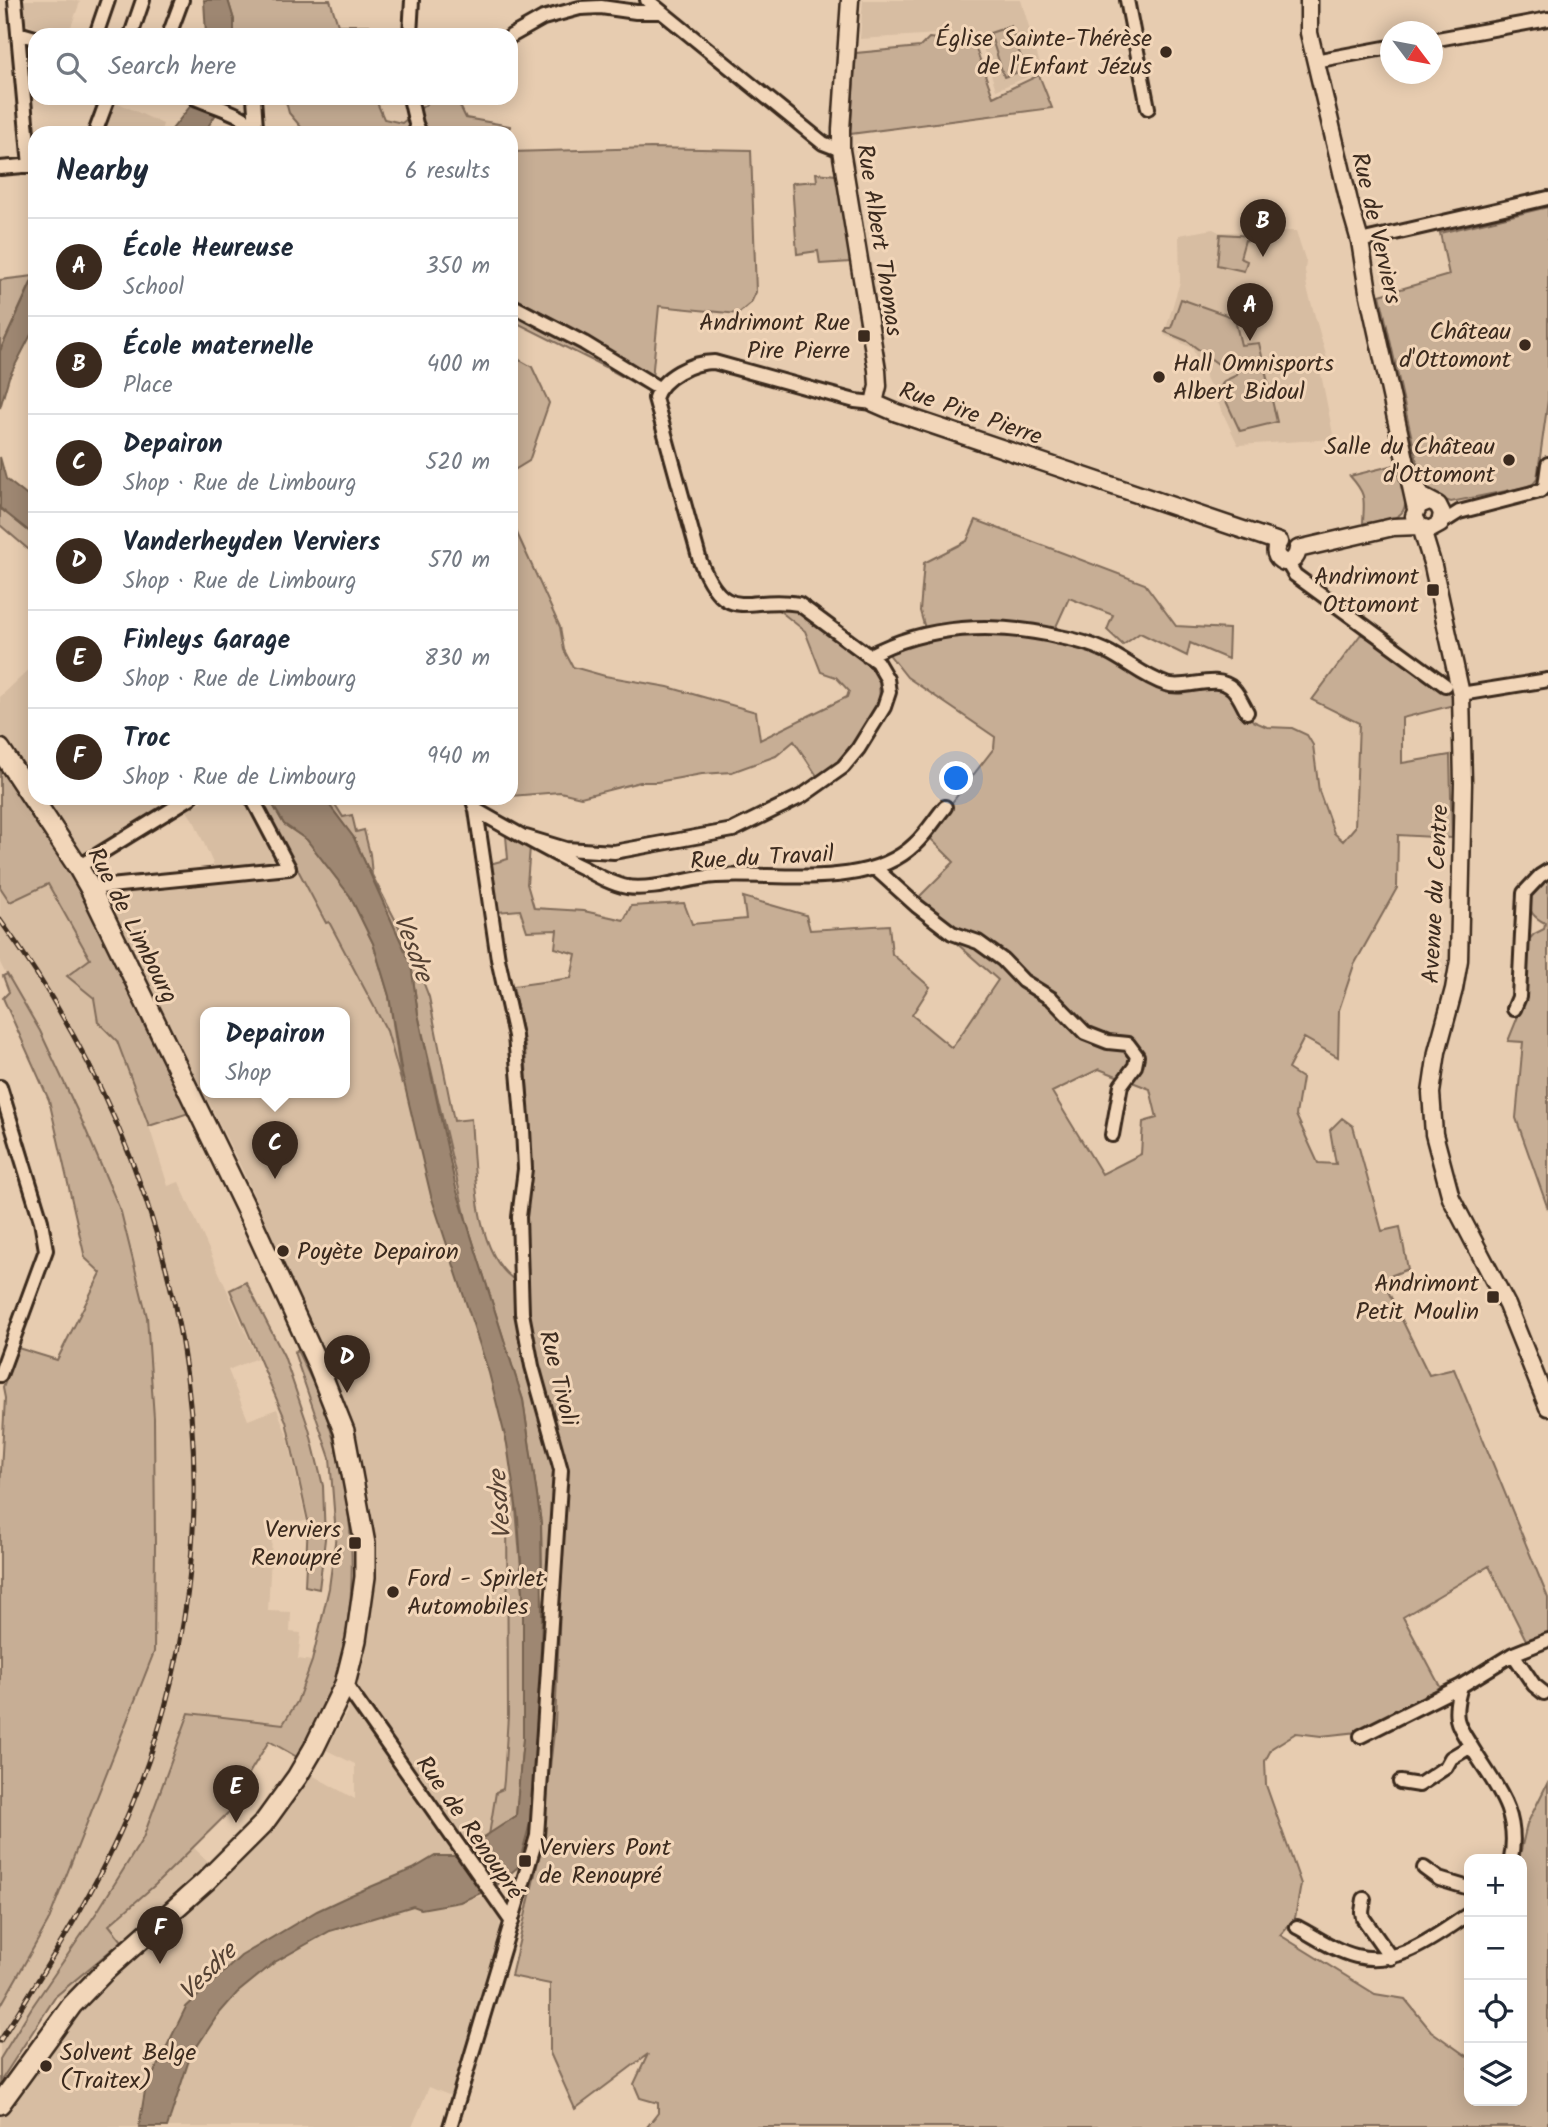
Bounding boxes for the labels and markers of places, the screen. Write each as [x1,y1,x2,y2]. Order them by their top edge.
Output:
place label: Église Sainte-Thérèse de l'Enfant Jézus [935,20,1152,87]
marker: Église Sainte-Thérèse de l'Enfant Jézus [1158,44,1174,60]
pin: B [1240,199,1286,257]
pin: A [1227,283,1273,341]
place label: Andrimont Rue Pire Pierre [699,304,850,371]
place label: Château d'Ottomont [1399,313,1512,380]
marker: Andrimont Rue Pire Pierre [856,328,872,344]
marker: Château d'Ottomont [1517,337,1533,353]
place label: Hall Omnisports Albert Bidoul [1173,345,1334,412]
marker: Hall Omnisports Albert Bidoul [1151,369,1167,385]
place label: Salle du Château d'Ottomont [1324,428,1496,495]
marker: Salle du Château d'Ottomont [1501,452,1517,468]
place label: Andrimont Ottomont [1314,558,1420,625]
marker: Andrimont Ottomont [1425,582,1441,598]
pin: C [252,1121,298,1179]
place label: Poyète Depairon [297,1233,459,1272]
marker: Poyète Depairon [275,1243,291,1259]
place label: Andrimont Petit Moulin [1356,1265,1480,1332]
marker: Andrimont Petit Moulin [1485,1289,1501,1305]
pin: D [324,1335,370,1393]
place label: Verviers Renoupré [251,1511,342,1578]
marker: Verviers Renoupré [347,1535,363,1551]
place label: Ford - Spirlet Automobiles [407,1560,545,1627]
marker: Ford - Spirlet Automobiles [385,1584,401,1600]
pin: E [213,1765,259,1823]
place label: Verviers Pont de Renoupré [539,1829,672,1896]
marker: Verviers Pont de Renoupré [517,1853,533,1869]
pin: F [137,1906,183,1964]
place label: Solvent Belge (Traitex) [60,2034,196,2101]
marker: Solvent Belge (Traitex) [38,2058,54,2074]

